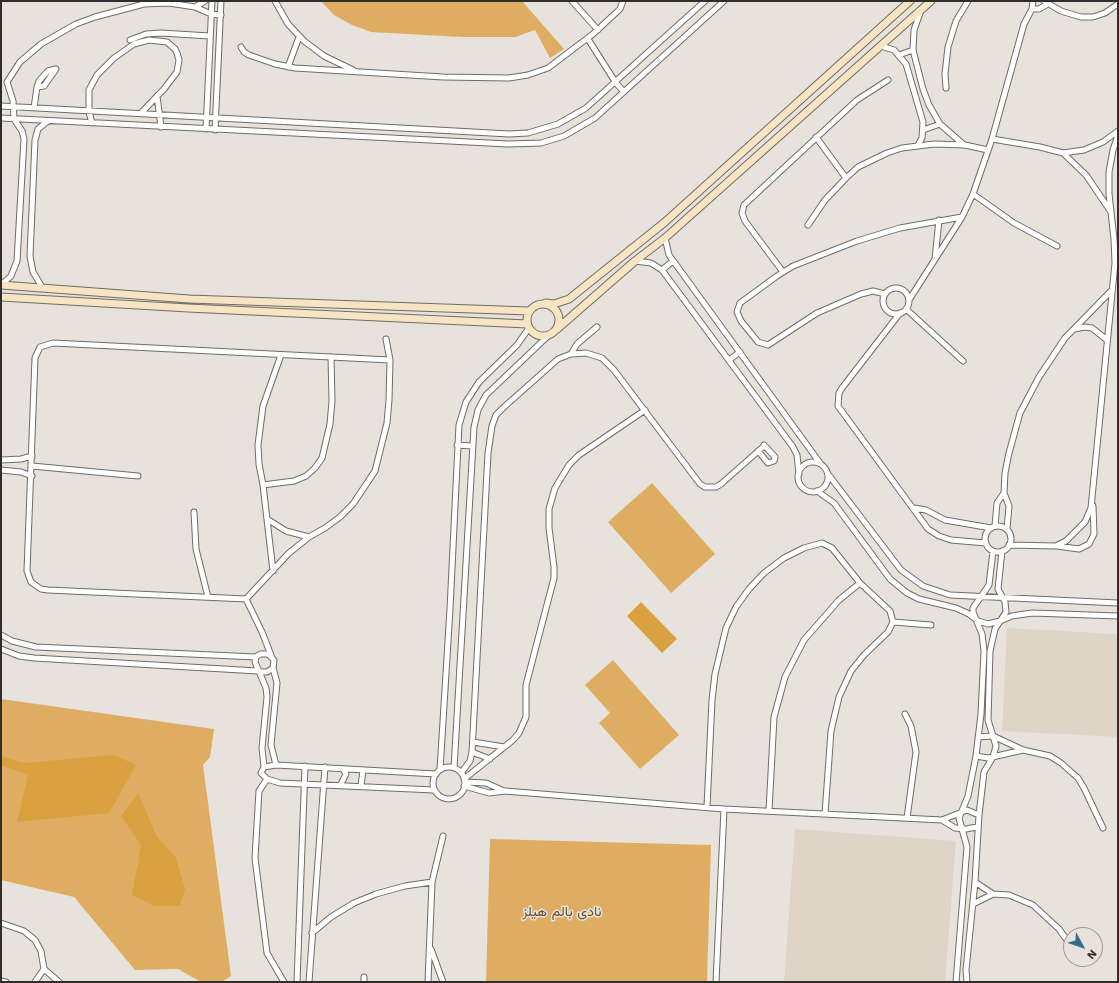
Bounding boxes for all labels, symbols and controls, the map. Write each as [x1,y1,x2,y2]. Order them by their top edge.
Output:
park label: نادى بالم هيلز [522,904,602,920]
north arrow [1063,927,1103,967]
text: N [1084,947,1099,962]

